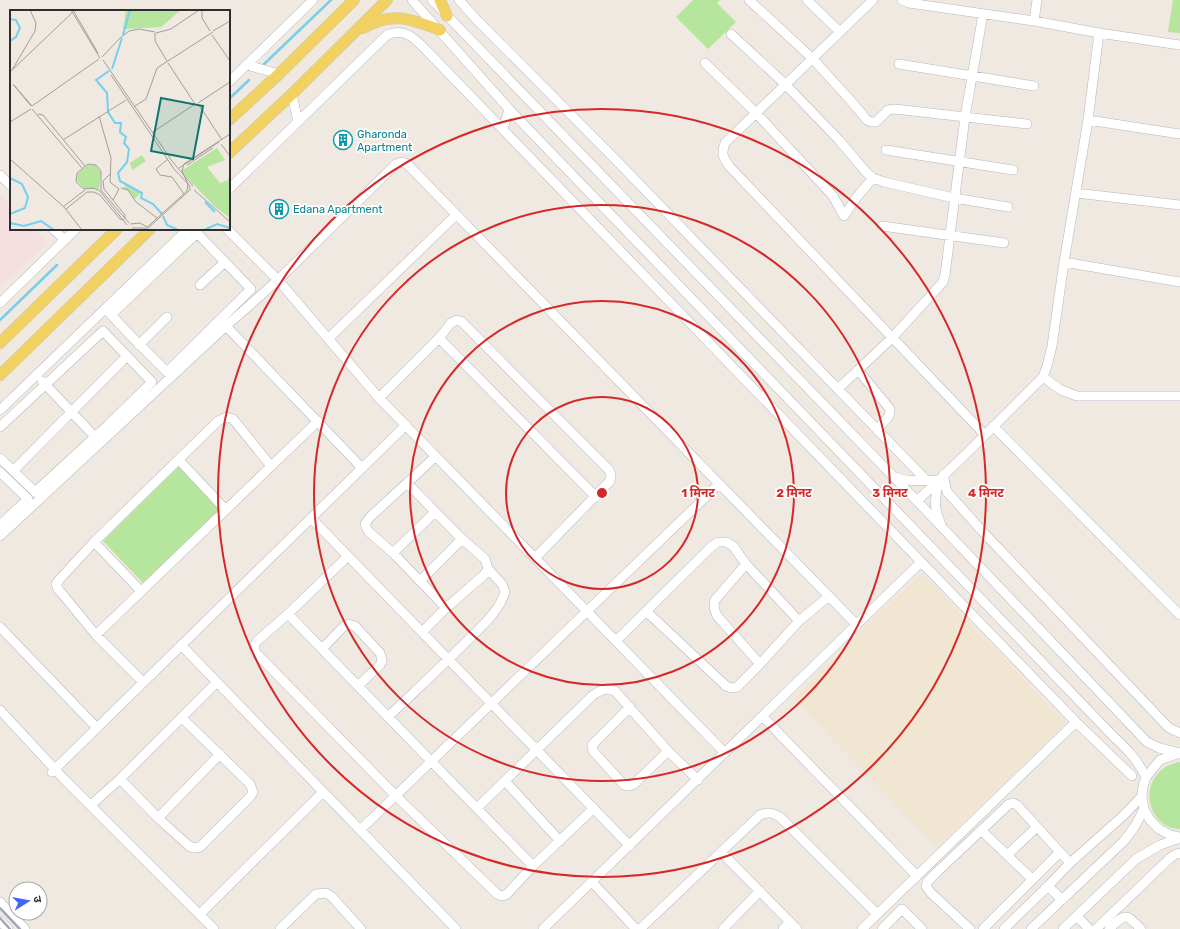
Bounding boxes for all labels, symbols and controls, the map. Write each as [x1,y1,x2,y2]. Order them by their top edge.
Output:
inset map [10,10,230,230]
place label: Gharonda Apartment [357,128,413,154]
building icon: Gharonda Apartment [332,129,354,151]
building icon: Edana Apartment [268,198,290,220]
place label: Edana Apartment [293,203,383,216]
text: 1 मिनट [681,485,715,500]
text: 2 मिनट [776,485,812,500]
text: 3 मिनट [872,485,908,500]
text: 4 मिनट [968,485,1005,500]
centre of rings [595,486,609,500]
north arrow [8,881,48,921]
text: उ [30,895,44,904]

